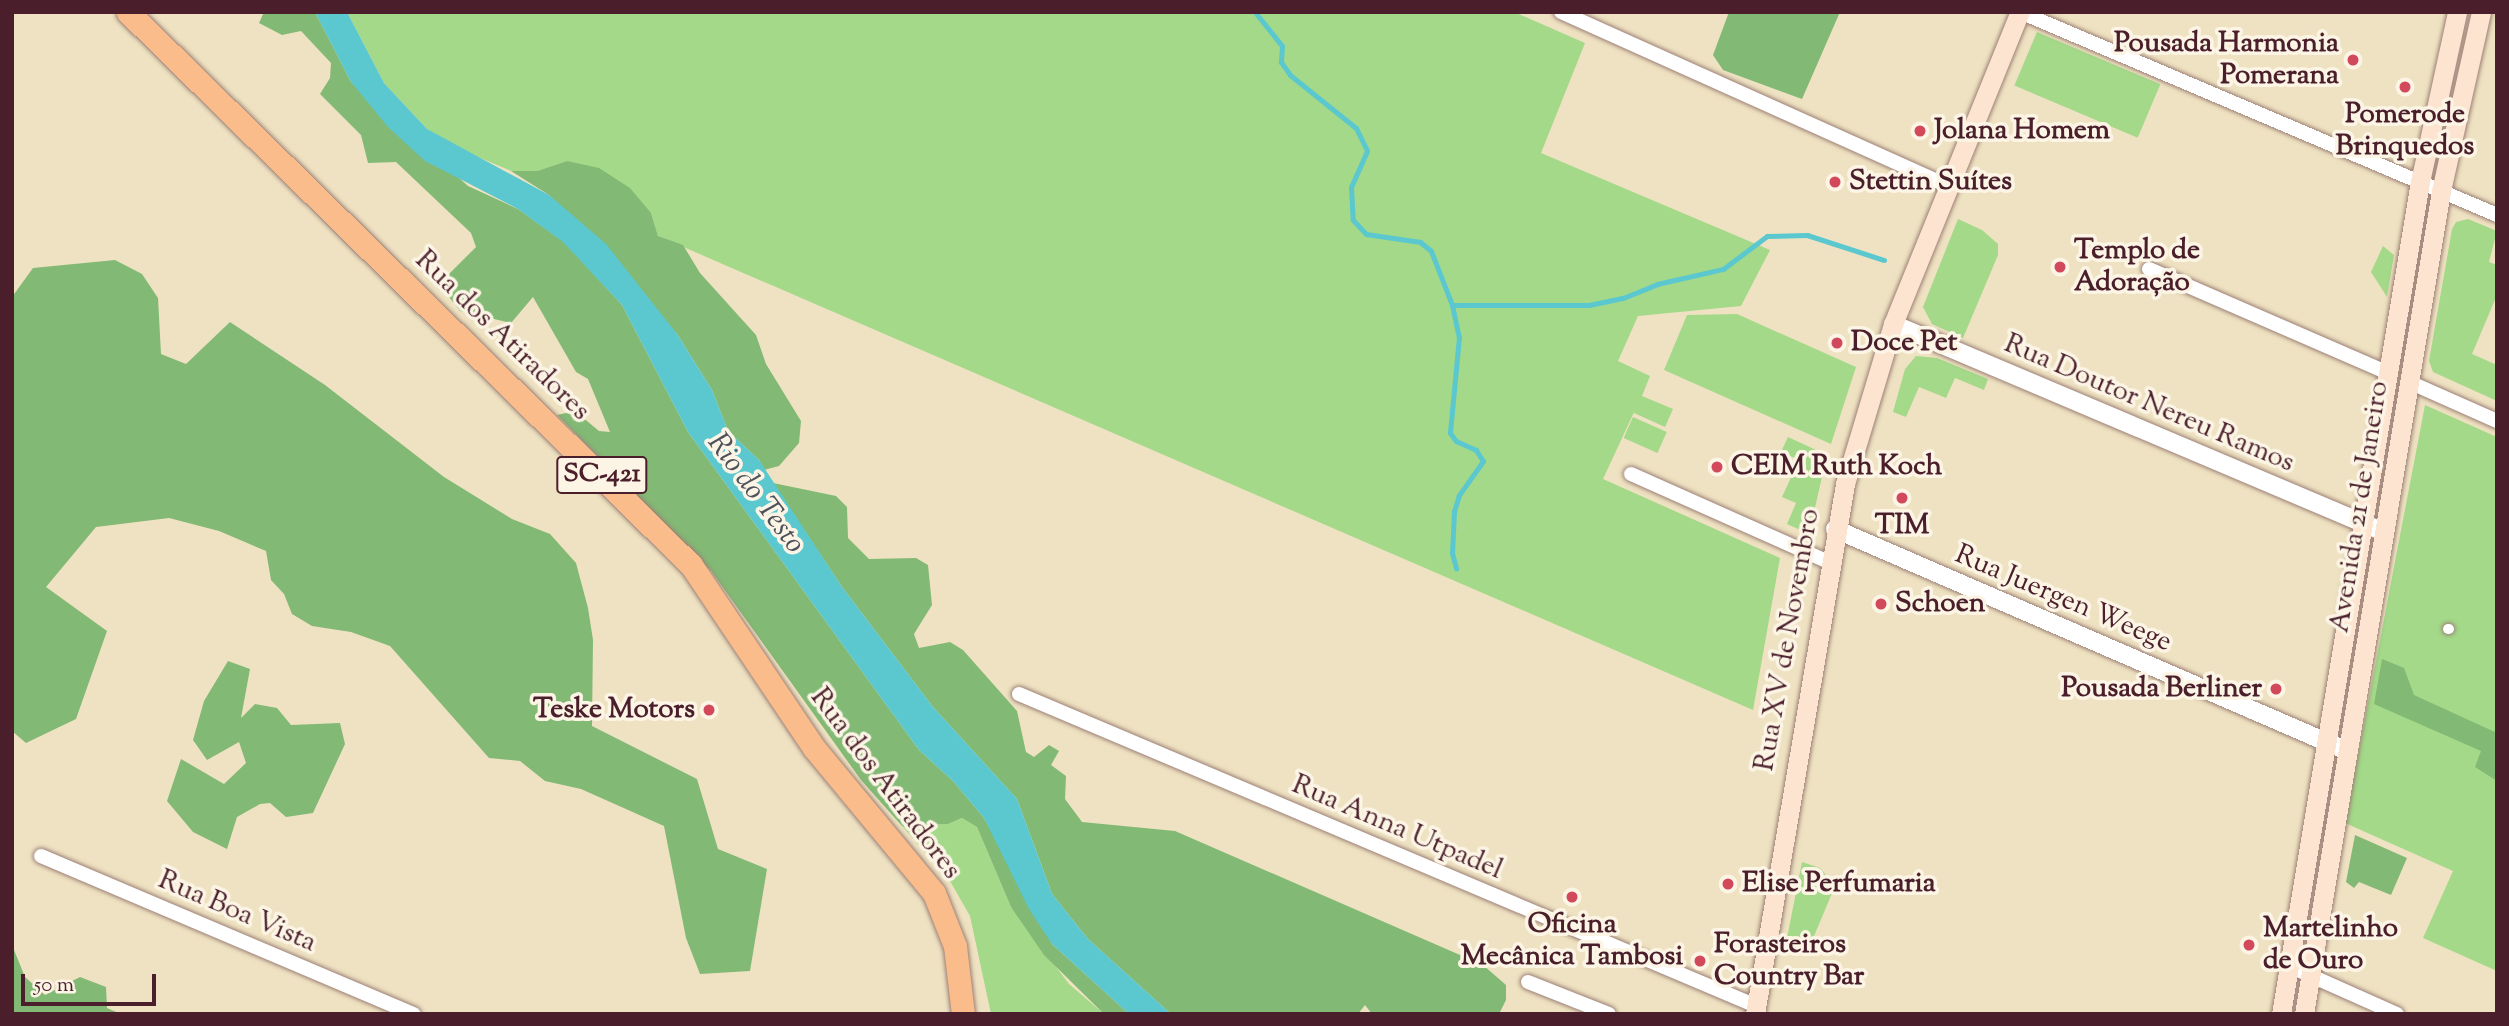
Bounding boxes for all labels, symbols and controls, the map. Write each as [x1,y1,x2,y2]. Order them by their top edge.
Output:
place label: Pousada Harmonia Pomerana [2114,27,2339,93]
marker: Pousada Harmonia Pomerana [2345,52,2361,68]
marker: Pomerode Brinquedos [2397,79,2413,95]
place label: Pomerode Brinquedos [2336,98,2474,164]
place label: Jolana Homem [1934,114,2110,148]
marker: Jolana Homem [1912,123,1928,139]
place label: Stettin Suítes [1849,165,2012,199]
marker: Stettin Suítes [1827,174,1843,190]
place label: Templo de Adoração [2074,234,2200,300]
street label: Rua dos Atiradores [407,244,597,428]
marker: Templo de Adoração [2052,259,2068,275]
place label: Doce Pet [1851,326,1957,360]
street label: Rua Doutor Nereu Ramos [1999,328,2299,480]
marker: Doce Pet [1829,335,1845,351]
street label: Avenida 21 de Janeiro [2324,379,2396,635]
water label: Rio do Testo [698,427,812,561]
place label: CEIM Ruth Koch [1731,450,1942,484]
road number: SC-421 [555,453,649,498]
marker: CEIM Ruth Koch [1709,459,1725,475]
marker: TIM [1894,490,1910,506]
street label: Rua XV de Novembro [1748,506,1828,774]
place label: TIM [1875,509,1929,543]
street label: Rua Juergen Weege [1950,538,2176,660]
place label: Schoen [1895,587,1985,621]
marker: Schoen [1873,596,1889,612]
place label: Pousada Berliner [2061,672,2262,706]
marker: Pousada Berliner [2268,681,2284,697]
street label: Rua dos Atiradores [802,682,968,886]
place label: Teske Motors [533,693,695,727]
marker: Teske Motors [701,702,717,718]
street label: Rua Anna Utpadel [1287,768,1507,888]
street label: Rua Boa Vista [153,864,321,960]
place label: Elise Perfumaria [1742,867,1936,901]
marker: Elise Perfumaria [1720,876,1736,892]
marker: Oficina Mecânica Tambosi [1564,889,1580,905]
place label: Oficina Mecânica Tambosi [1461,908,1683,974]
place label: Martelinho de Ouro [2263,912,2398,978]
place label: Forasteiros Country Bar [1714,928,1864,994]
marker: Martelinho de Ouro [2241,937,2257,953]
marker: Forasteiros Country Bar [1692,953,1708,969]
scale bar [24,960,159,1004]
text: 50 m [34,971,74,1001]

